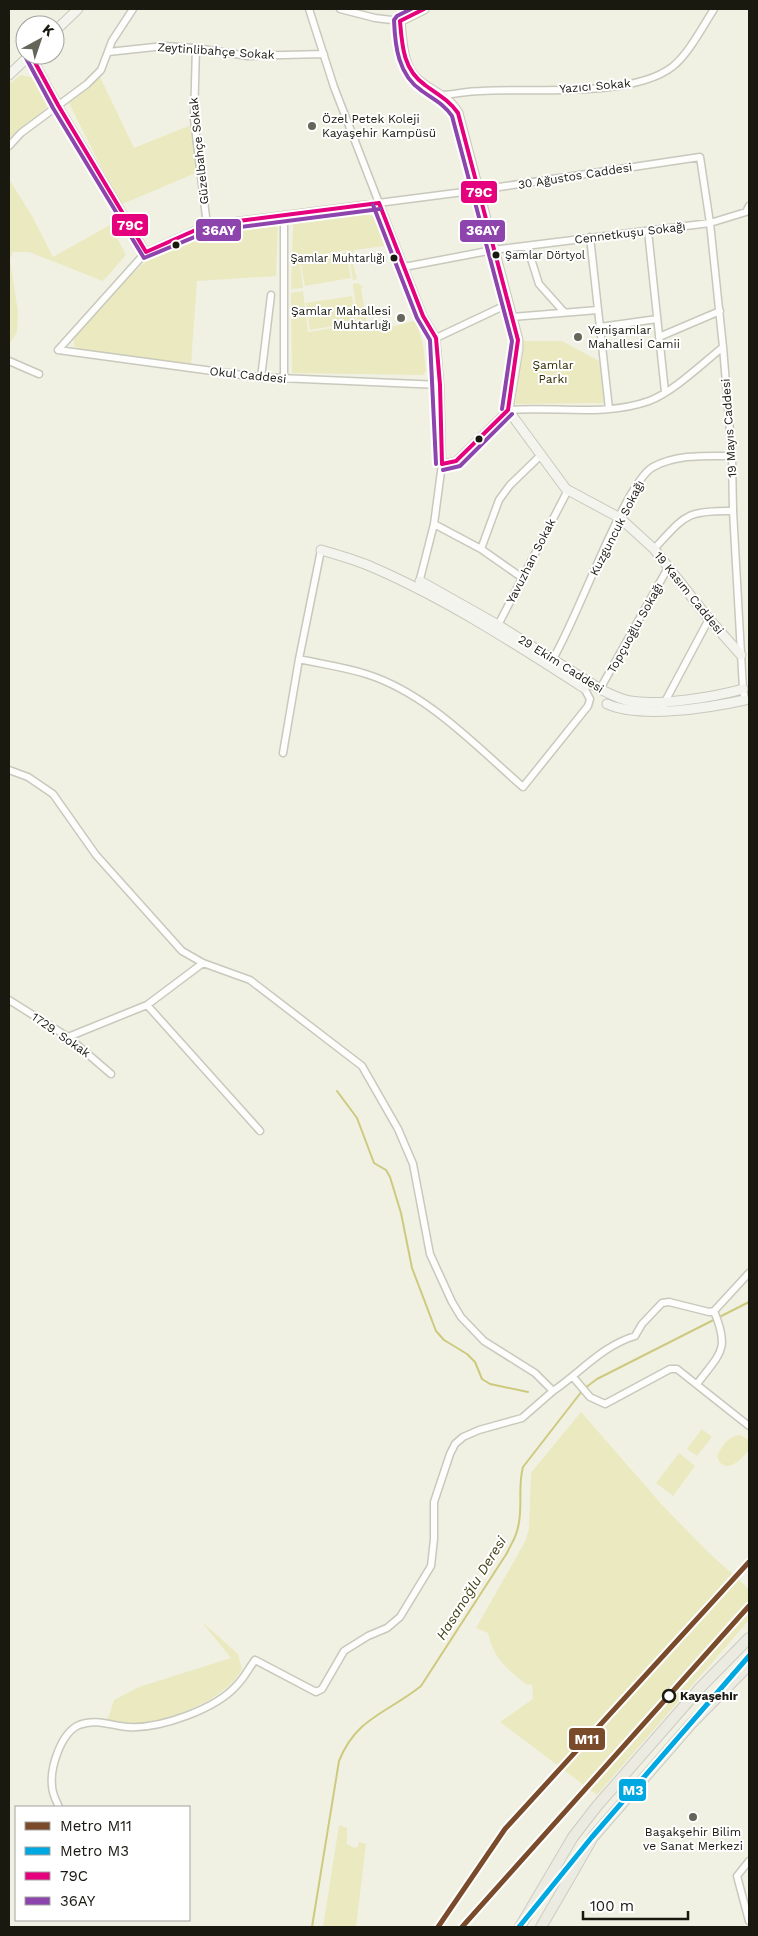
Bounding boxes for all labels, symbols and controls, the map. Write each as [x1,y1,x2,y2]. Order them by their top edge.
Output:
north arrow [15,15,65,65]
text: K [39,21,57,39]
street label: Zeytinlibahçe Sokak [157,40,275,62]
street label: Yazıcı Sokak [559,76,631,96]
street label: Güzelbahçe Sokak [186,97,212,205]
place label: Özel Petek Koleji Kayaşehir Kampüsü [322,112,436,140]
marker: Özel Petek Koleji Kayaşehir Kampüsü [306,120,318,132]
street label: 30 Ağustos Caddesi [517,160,633,192]
line badge: 79C [460,180,498,204]
text: 79C [466,184,493,200]
line badge: 79C [111,213,149,237]
text: 79C [117,217,144,233]
line badge: 36AY [195,218,242,242]
line badge: 36AY [459,219,506,243]
street label: Cennetkuşu Sokağı [574,219,686,247]
text: 36AY [202,222,237,238]
text: 36AY [466,222,501,238]
unlabelled marker [171,240,181,250]
place label: Şamlar Dörtyol [505,249,586,262]
marker: Şamlar Dörtyol [491,250,501,260]
place label: Şamlar Muhtarlığı [291,252,385,265]
marker: Şamlar Muhtarlığı [389,253,399,263]
place label: Şamlar Mahallesi Muhtarlığı [291,304,391,332]
marker: Şamlar Mahallesi Muhtarlığı [395,312,407,324]
place label: Yenişamlar Mahallesi Camii [588,323,680,351]
marker: Yenişamlar Mahallesi Camii [572,331,584,343]
park label: Şamlar Parkı [532,358,574,386]
street label: Okul Caddesi [209,364,287,386]
street label: 19 Mayıs Caddesi [719,378,739,478]
unlabelled marker [474,434,484,444]
street label: Kuzguncuk Sokağı [587,478,647,578]
street label: Yavuzhan Sokak [504,516,559,606]
street label: 19 Kasım Caddesi [651,549,727,637]
street label: Topçuoğlu Sokağı [604,580,666,676]
street label: 29 Ekim Caddesi [516,632,606,696]
street label: 1729. Sokak [29,1010,93,1060]
water label: Hasanoğlu Deresi [433,1533,509,1643]
marker: Kayaşehir [662,1689,676,1703]
place label: Kayaşehir [680,1689,739,1703]
line badge: M11 [568,1727,606,1751]
text: M11 [575,1731,599,1747]
line badge: M3 [618,1778,647,1802]
text: M3 [622,1782,644,1798]
legend [15,1806,190,1921]
marker: Başakşehir Bilim ve Sanat Merkezi [687,1811,699,1823]
text: Metro M11 [60,1817,132,1835]
place label: Başakşehir Bilim ve Sanat Merkezi [643,1825,743,1853]
text: Metro M3 [60,1842,129,1860]
text: 79C [60,1867,88,1885]
scale bar [583,1888,688,1920]
text: 36AY [60,1892,96,1910]
text: 100 m [590,1897,634,1915]

